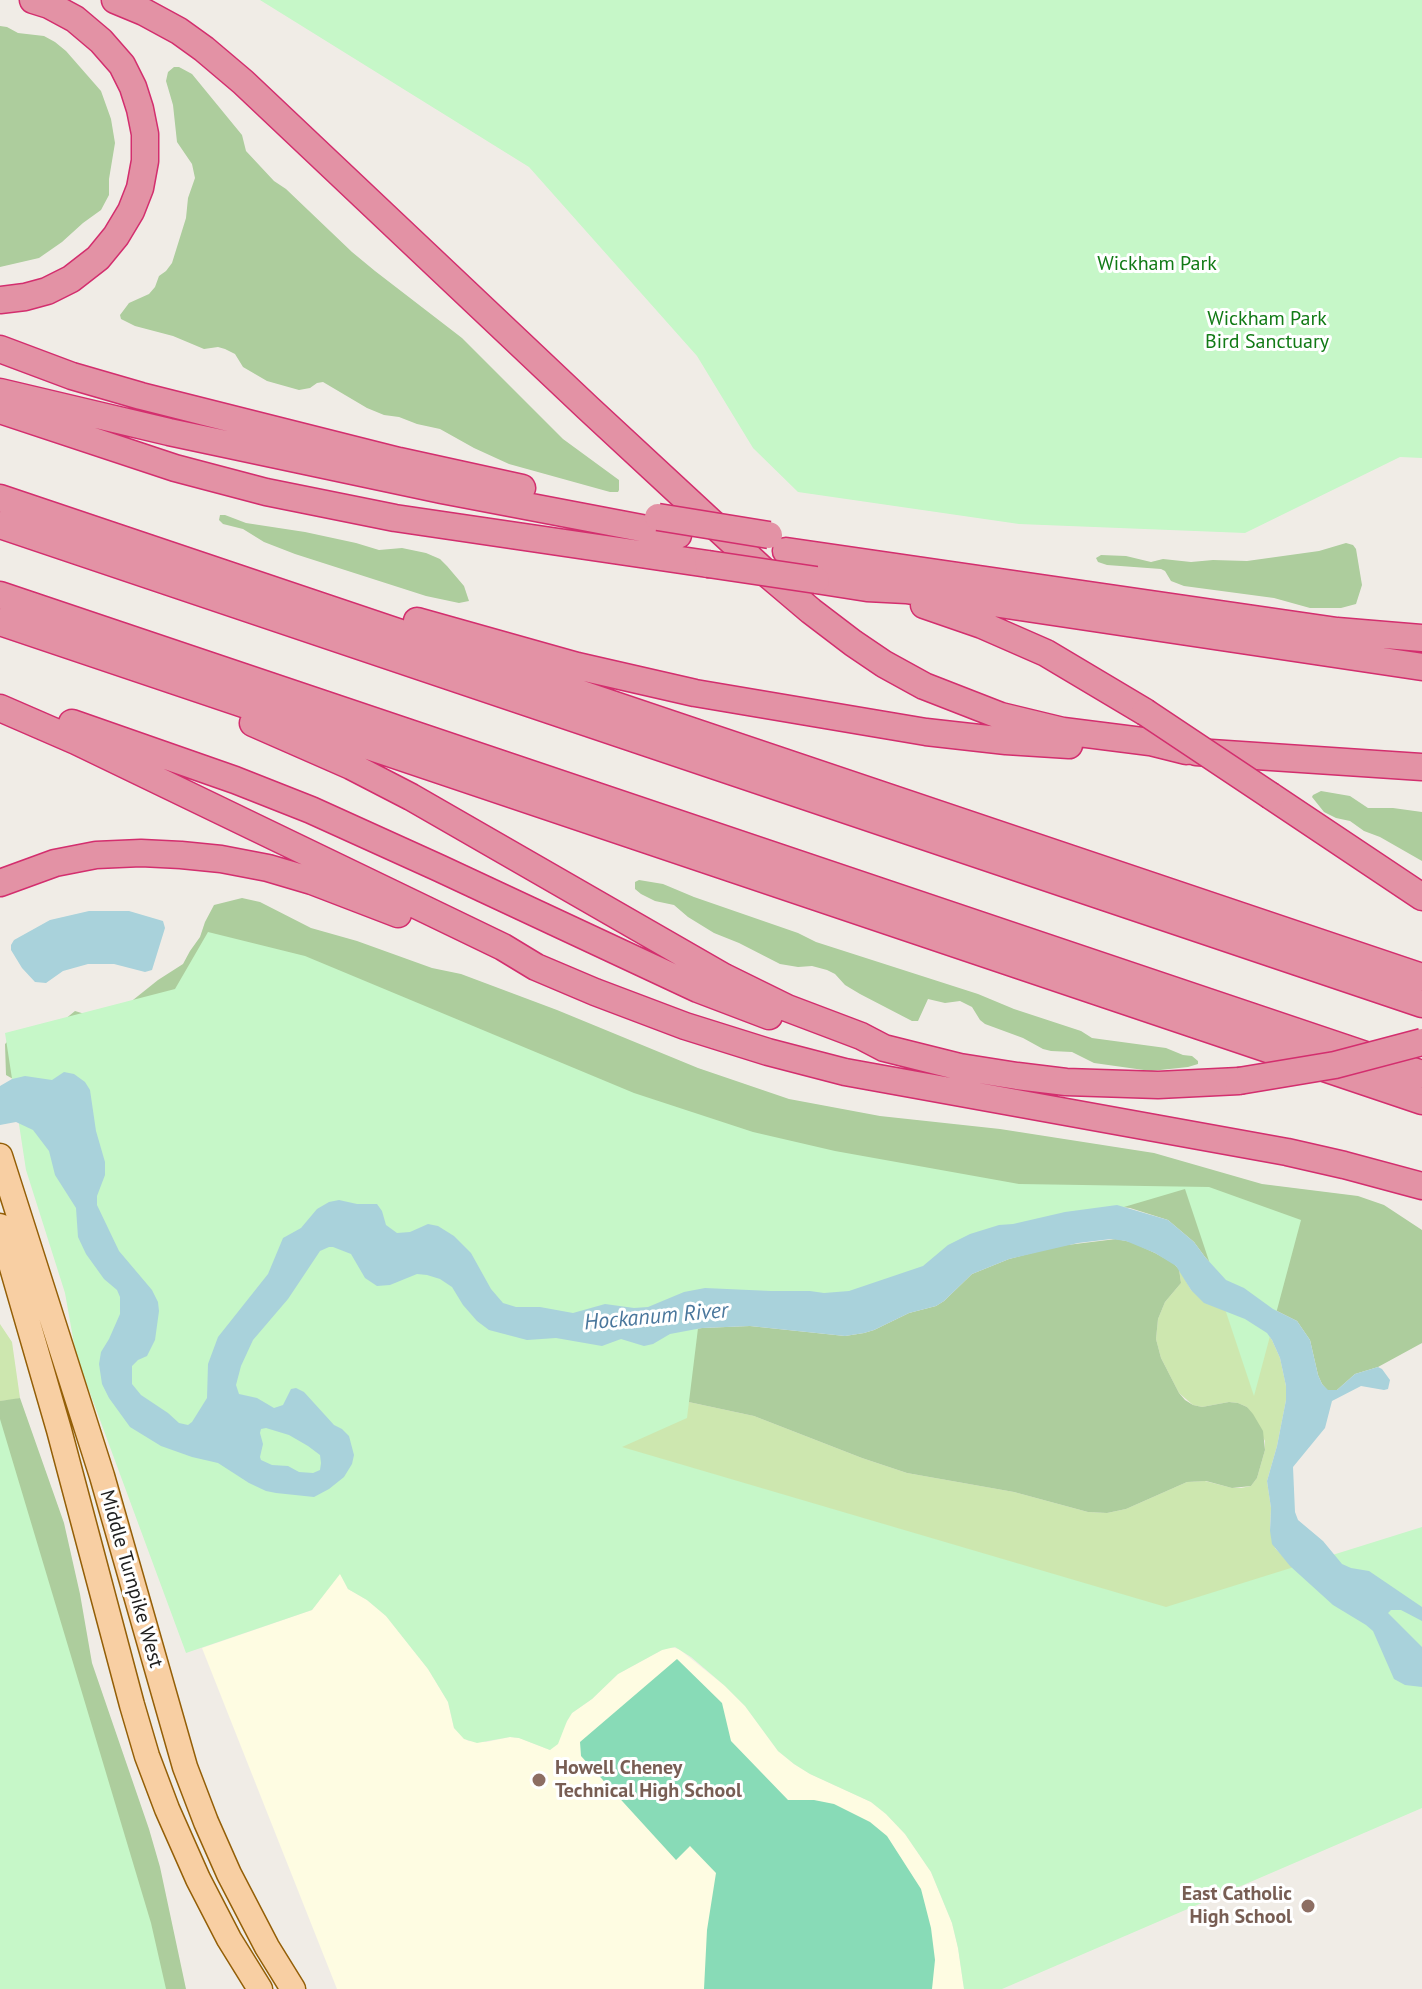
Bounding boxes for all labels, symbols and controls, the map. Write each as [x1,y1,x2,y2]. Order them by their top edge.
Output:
park label: Wickham Park [1097,252,1217,276]
park label: Wickham Park Bird Sanctuary [1205,307,1329,354]
water label: Hockanum River [583,1298,729,1336]
street label: Middle Turnpike West [94,1487,168,1671]
place label: Howell Cheney Technical High School [555,1756,742,1803]
marker: Howell Cheney Technical High School [530,1771,548,1789]
place label: East Catholic High School [1182,1882,1292,1929]
marker: East Catholic High School [1299,1897,1317,1915]

